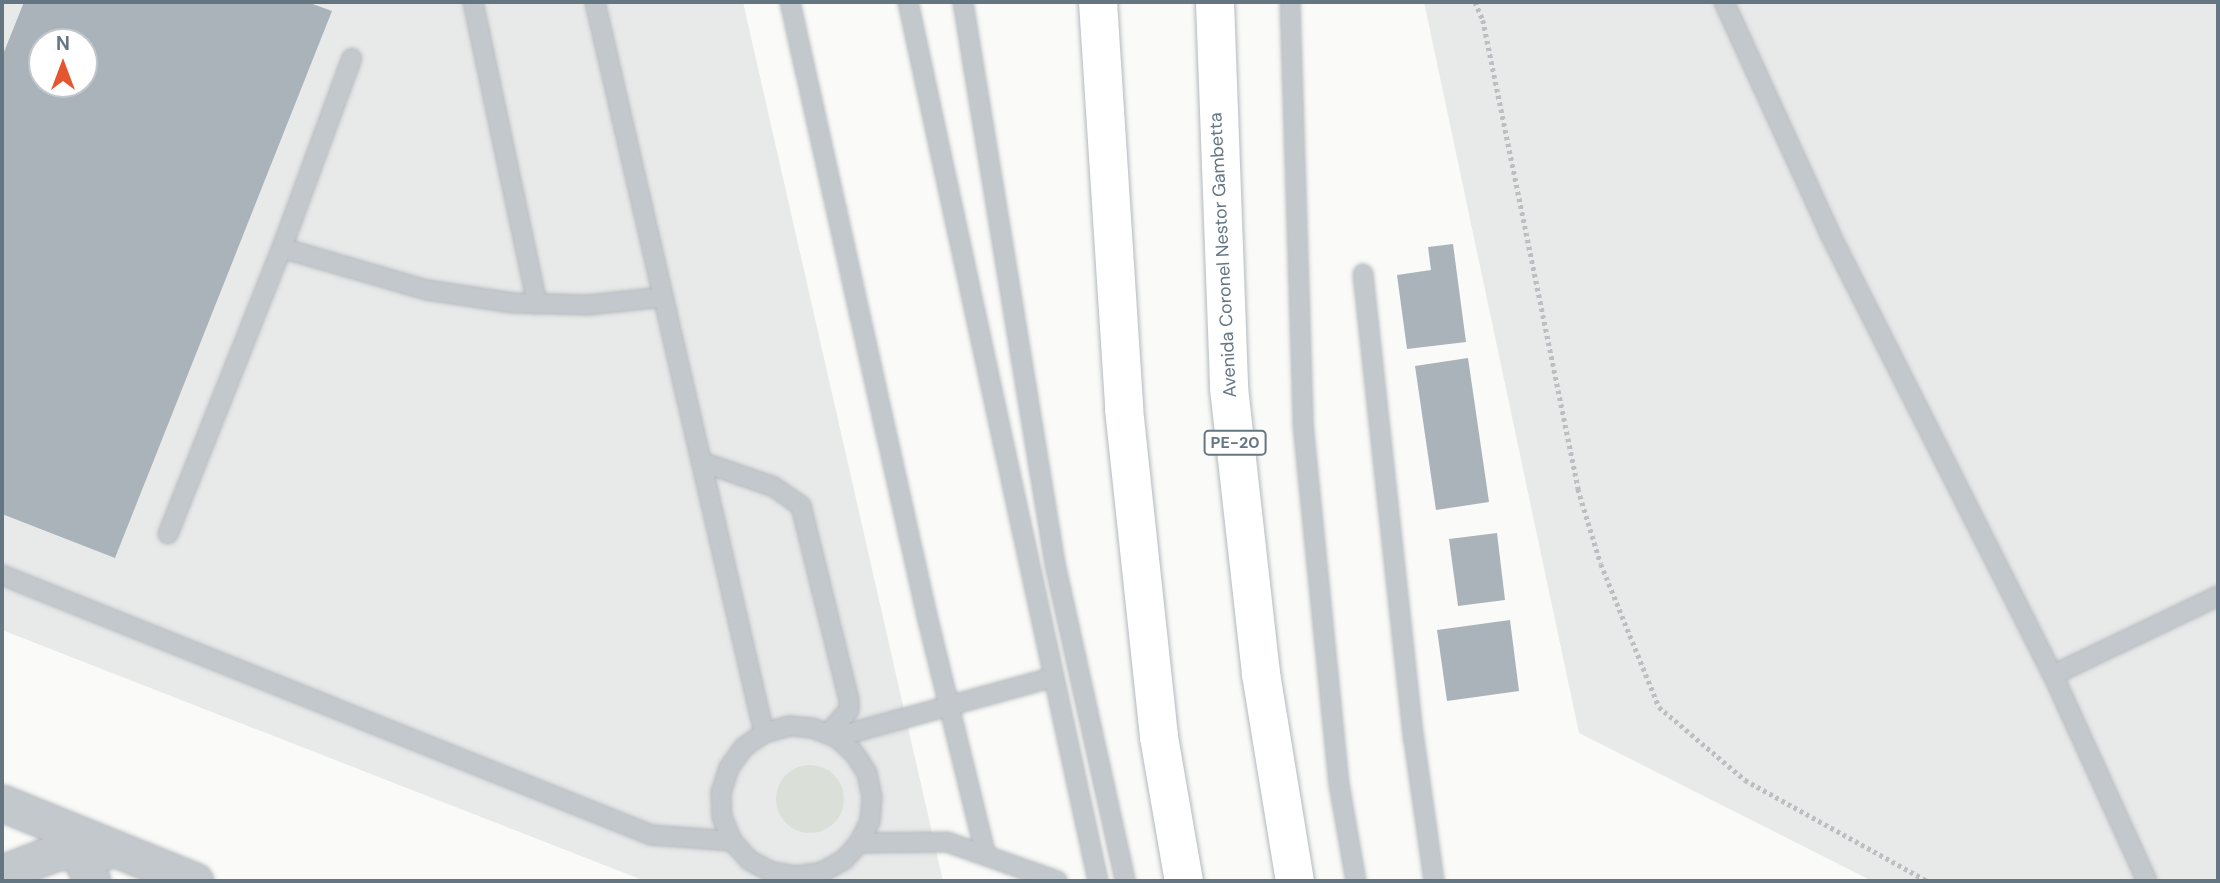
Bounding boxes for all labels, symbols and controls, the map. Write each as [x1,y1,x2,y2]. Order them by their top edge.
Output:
north arrow [28,28,98,98]
text: N [56,31,70,56]
street label: Avenida Coronel Nestor Gambetta [1205,112,1241,398]
road number: PE-20 [1204,430,1266,456]

